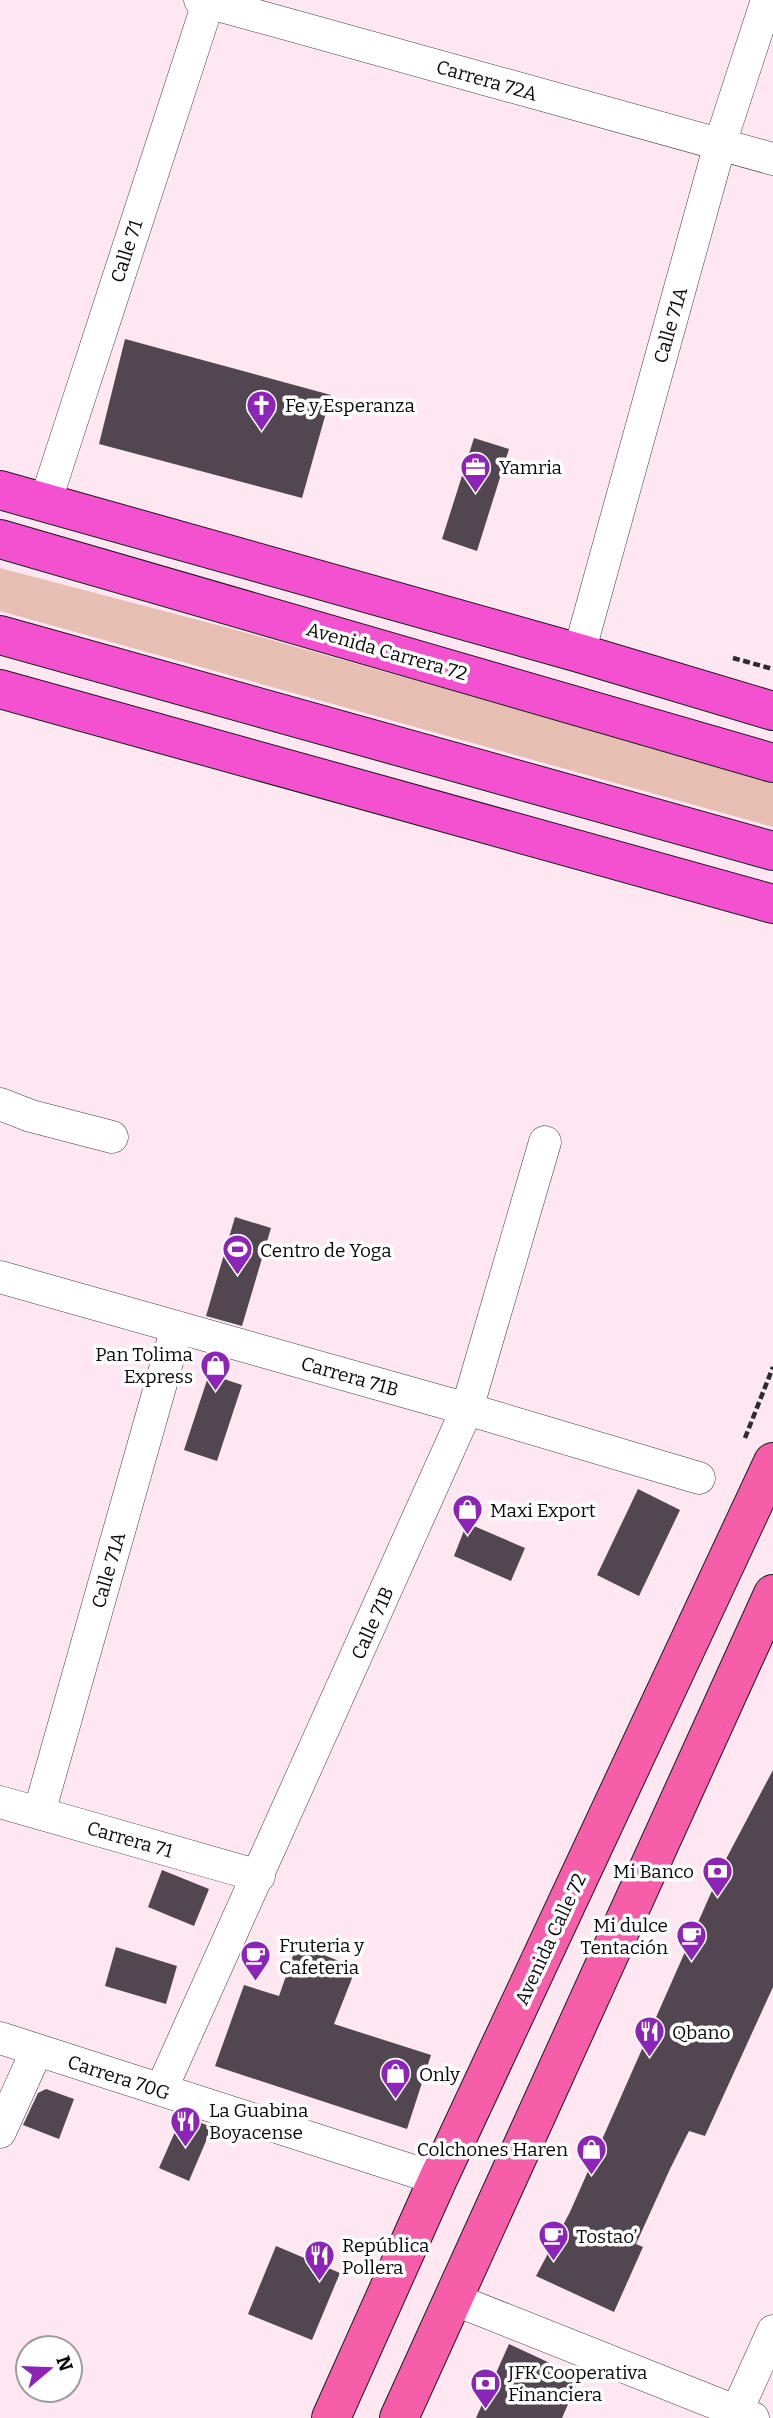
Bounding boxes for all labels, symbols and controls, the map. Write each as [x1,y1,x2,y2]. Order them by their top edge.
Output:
street label: Carrera 72A [434,55,540,106]
street label: Calle 71 [106,217,148,286]
street label: Calle 71A [649,284,692,366]
church icon: Fe y Esperanza [245,388,279,432]
place label: Fe y Esperanza [285,394,415,417]
office icon: Yamria [459,450,493,494]
place label: Yamria [499,456,563,479]
street label: Avenida Carrera 72 [304,618,470,685]
sports icon: Centro de Yoga [220,1233,254,1277]
place label: Centro de Yoga [260,1239,392,1262]
place label: Pan Tolima Express [95,1343,194,1388]
shop icon: Pan Tolima Express [199,1348,233,1392]
street label: Carrera 71B [298,1352,401,1401]
shop icon: Maxi Export [450,1493,484,1537]
place label: Maxi Export [490,1499,596,1522]
street label: Calle 71A [87,1529,130,1611]
street label: Calle 71B [346,1583,399,1663]
street label: Carrera 71 [84,1816,176,1863]
bank icon: Mi Banco [700,1854,734,1898]
place label: Mi Banco [613,1860,694,1883]
street label: Avenida Calle 72 [510,1870,591,2009]
place label: Mi dulce Tentación [580,1914,668,1959]
cafe icon: Mi dulce Tentación [674,1919,708,1963]
place label: Fruteria y Cafeteria [279,1934,365,1979]
cafe icon: Fruteria y Cafeteria [239,1939,273,1983]
restaurant icon: Qbano [632,2015,666,2059]
place label: Qbano [672,2021,731,2044]
street label: Carrera 70G [65,2050,173,2105]
shop icon: Only [379,2057,413,2101]
place label: Only [419,2063,461,2086]
place label: La Guabina Boyacense [209,2099,309,2144]
restaurant icon: La Guabina Boyacense [169,2104,203,2148]
shop icon: Colchones Haren [574,2132,608,2176]
place label: Colchones Haren [417,2138,568,2161]
cafe icon: Tostao’ [536,2219,570,2263]
place label: Tostao’ [576,2225,637,2248]
place label: República Pollera [342,2234,430,2279]
restaurant icon: República Pollera [302,2239,336,2283]
north arrow [14,2334,84,2404]
text: N [51,2353,78,2375]
place label: JFK Cooperativa Financiera [507,2361,648,2406]
bank icon: JFK Cooperativa Financiera [468,2366,502,2410]

